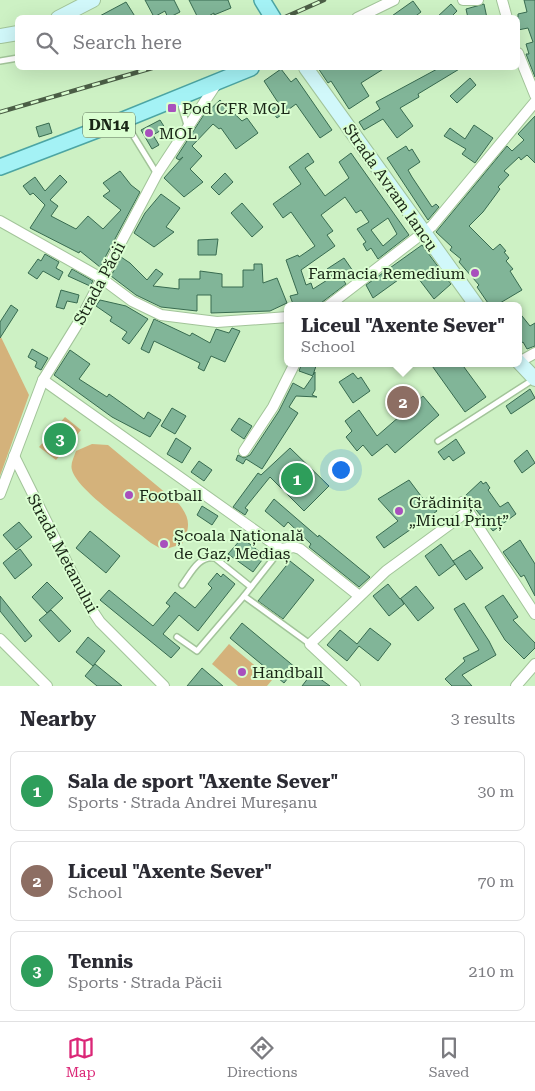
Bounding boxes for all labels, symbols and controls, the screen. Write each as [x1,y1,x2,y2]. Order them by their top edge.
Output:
search box [15,15,520,70]
icon: search [33,29,61,57]
text: Search here [73,31,182,54]
place label: Pod CFR MOL [182,99,290,118]
marker: Pod CFR MOL [166,102,178,114]
road number: DN14 [83,112,135,138]
street label: Strada Avram Iancu [339,120,442,255]
place label: MOL [159,124,197,143]
marker: MOL [143,127,155,139]
street label: Strada Păcii [70,238,129,328]
place label: Farmacia Remedium [308,264,465,283]
marker: Farmacia Remedium [469,267,481,279]
popup [284,302,522,367]
text: Liceul "Axente Sever" [301,314,505,337]
text: School [301,337,355,356]
pin: 2 [387,383,419,421]
pin: 3 [44,420,76,458]
your location [328,457,354,483]
pin: 1 [281,460,313,498]
place label: Football [139,486,202,505]
marker: Football [123,489,135,501]
street label: Strada Metanului [23,490,102,616]
place label: Grădinița „Micul Prinț” [409,493,509,531]
marker: Grădinița „Micul Prinț” [393,505,405,517]
place label: Școala Națională de Gaz, Mediaș [174,526,304,564]
marker: Școala Națională de Gaz, Mediaș [158,538,170,550]
place label: Handball [252,663,323,682]
marker: Handball [236,666,248,678]
text: Nearby [20,707,96,731]
text: 3 results [451,709,515,728]
text: Sala de sport "Axente Sever" [68,770,338,793]
text: 1 [33,782,41,801]
text: 30 m [477,782,514,801]
text: Sports · Strada Andrei Mureșanu [68,793,317,812]
text: Liceul "Axente Sever" [68,860,272,883]
text: 2 [33,872,41,891]
text: 70 m [477,872,514,891]
text: School [68,883,122,902]
text: Tennis [68,950,133,973]
text: 3 [33,962,41,981]
text: 210 m [468,962,514,981]
text: Sports · Strada Păcii [68,973,222,992]
tab: Map [66,1034,96,1080]
tab: Directions [227,1034,297,1080]
tab: Saved [429,1034,469,1080]

